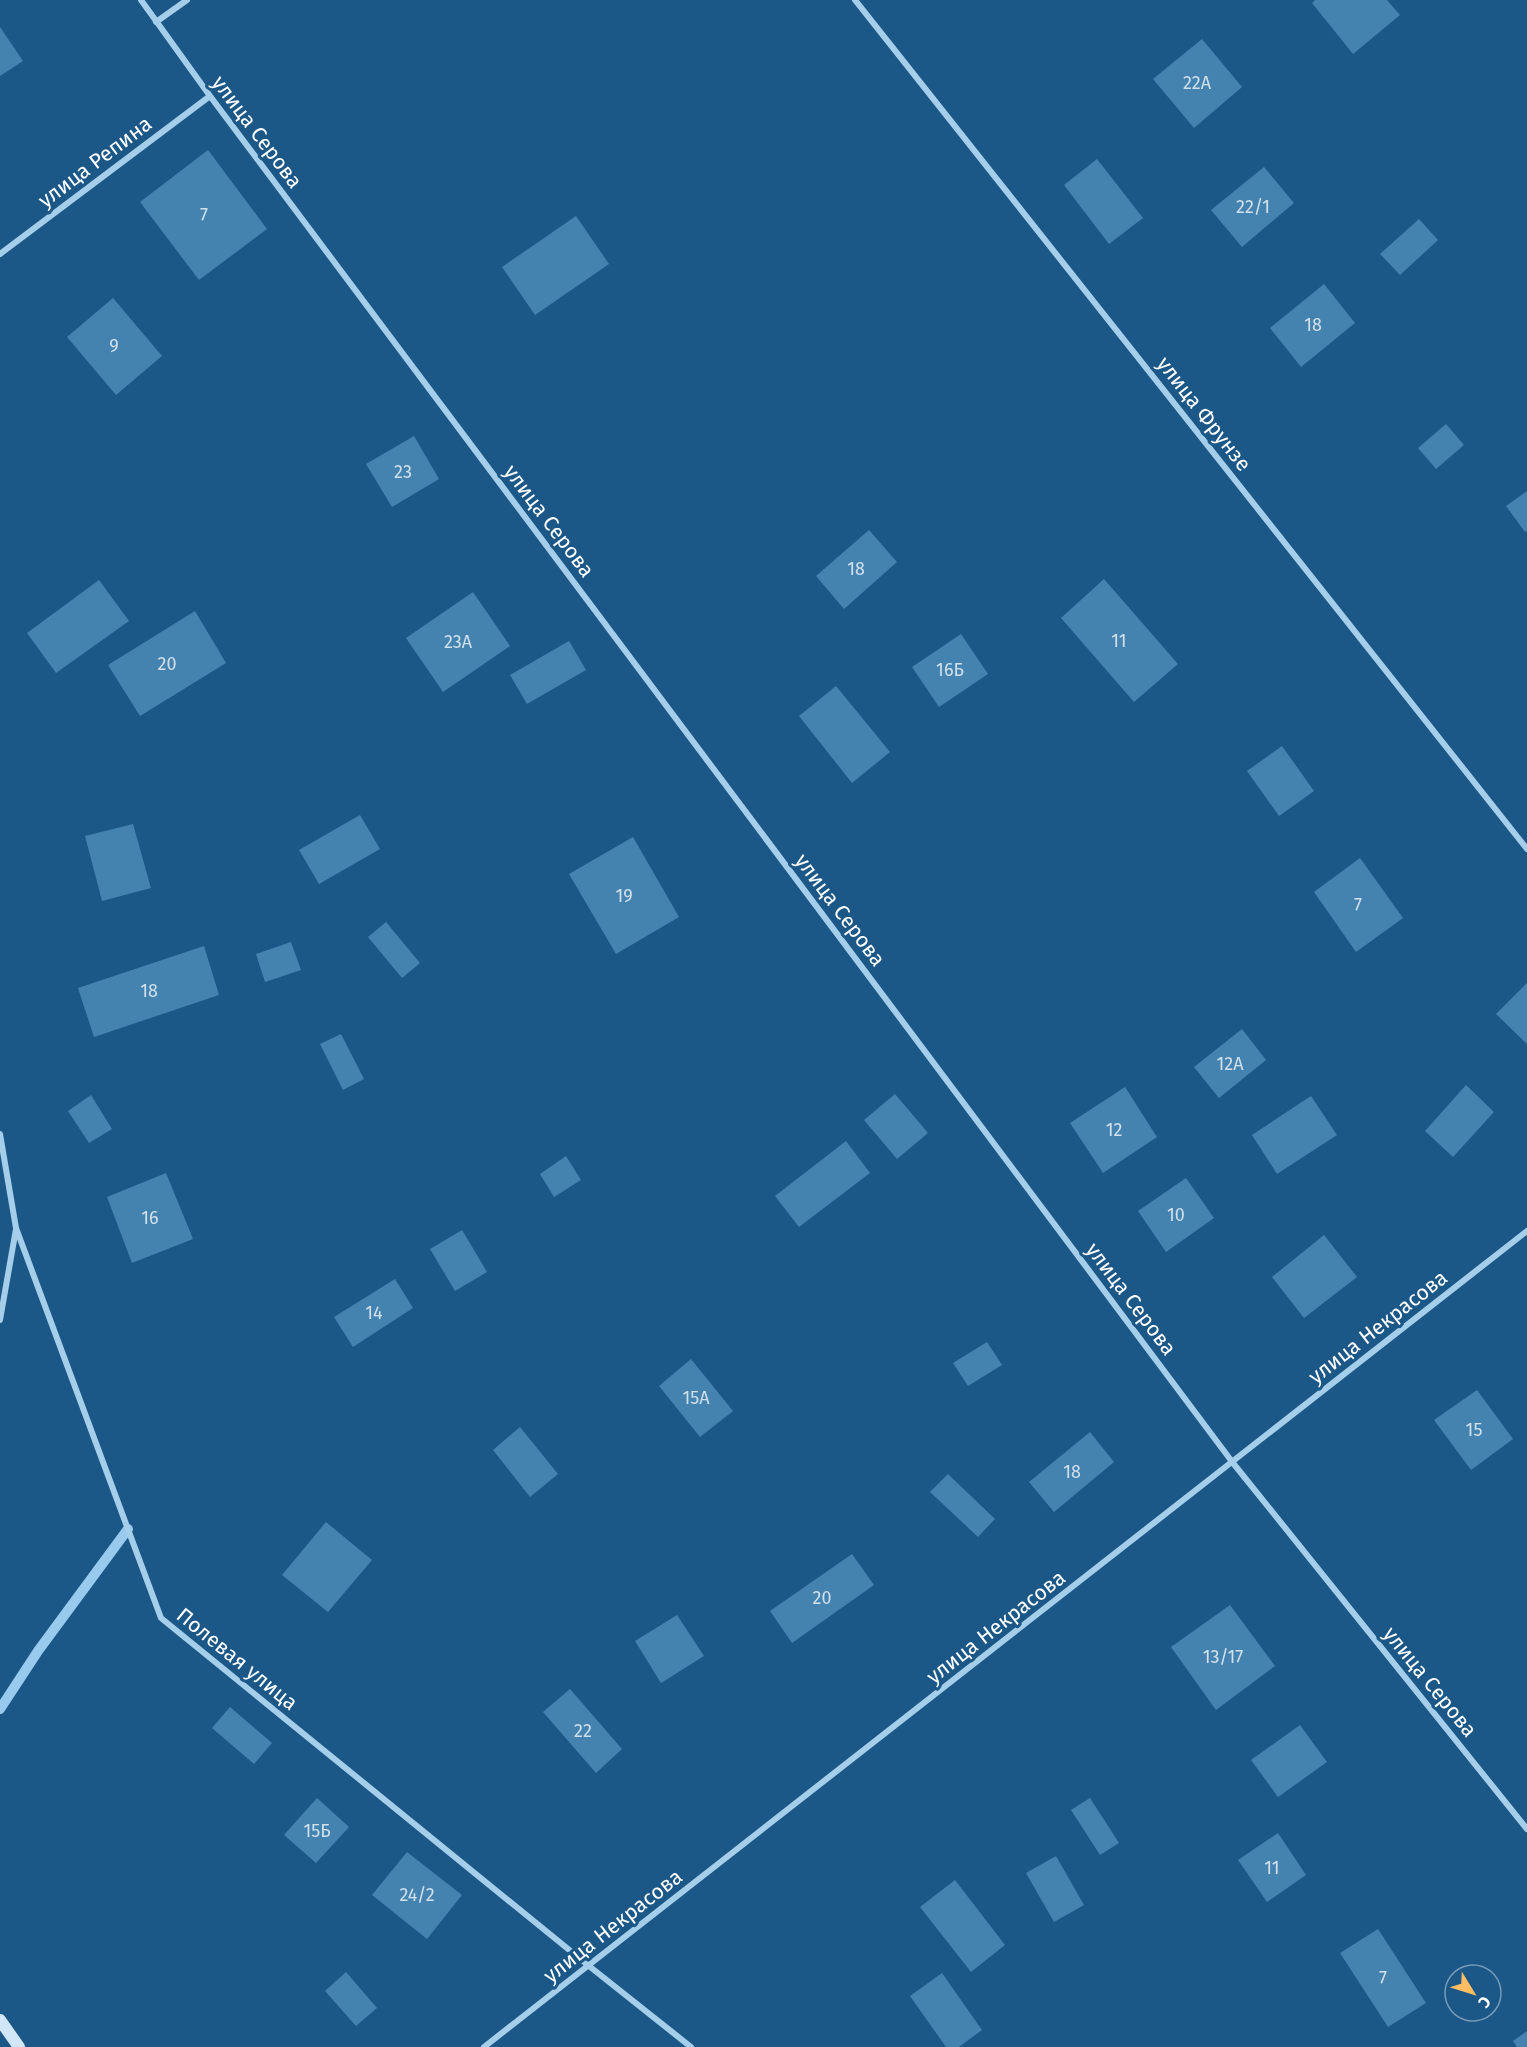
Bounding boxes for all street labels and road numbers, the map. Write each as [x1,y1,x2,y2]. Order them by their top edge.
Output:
street label: улица Серова [206,70,308,194]
street label: улица Репина [33,111,157,213]
street label: улица Фрунзе [1151,351,1257,477]
street label: улица Серова [498,459,600,583]
street label: улица Серова [789,848,891,972]
street label: улица Серова [1080,1237,1182,1361]
street label: улица Некрасова [1303,1265,1453,1389]
street label: улица Некрасова [921,1565,1071,1689]
street label: Полевая улица [171,1602,303,1716]
street label: улица Серова [1378,1621,1482,1743]
street label: улица Некрасова [538,1864,688,1988]

